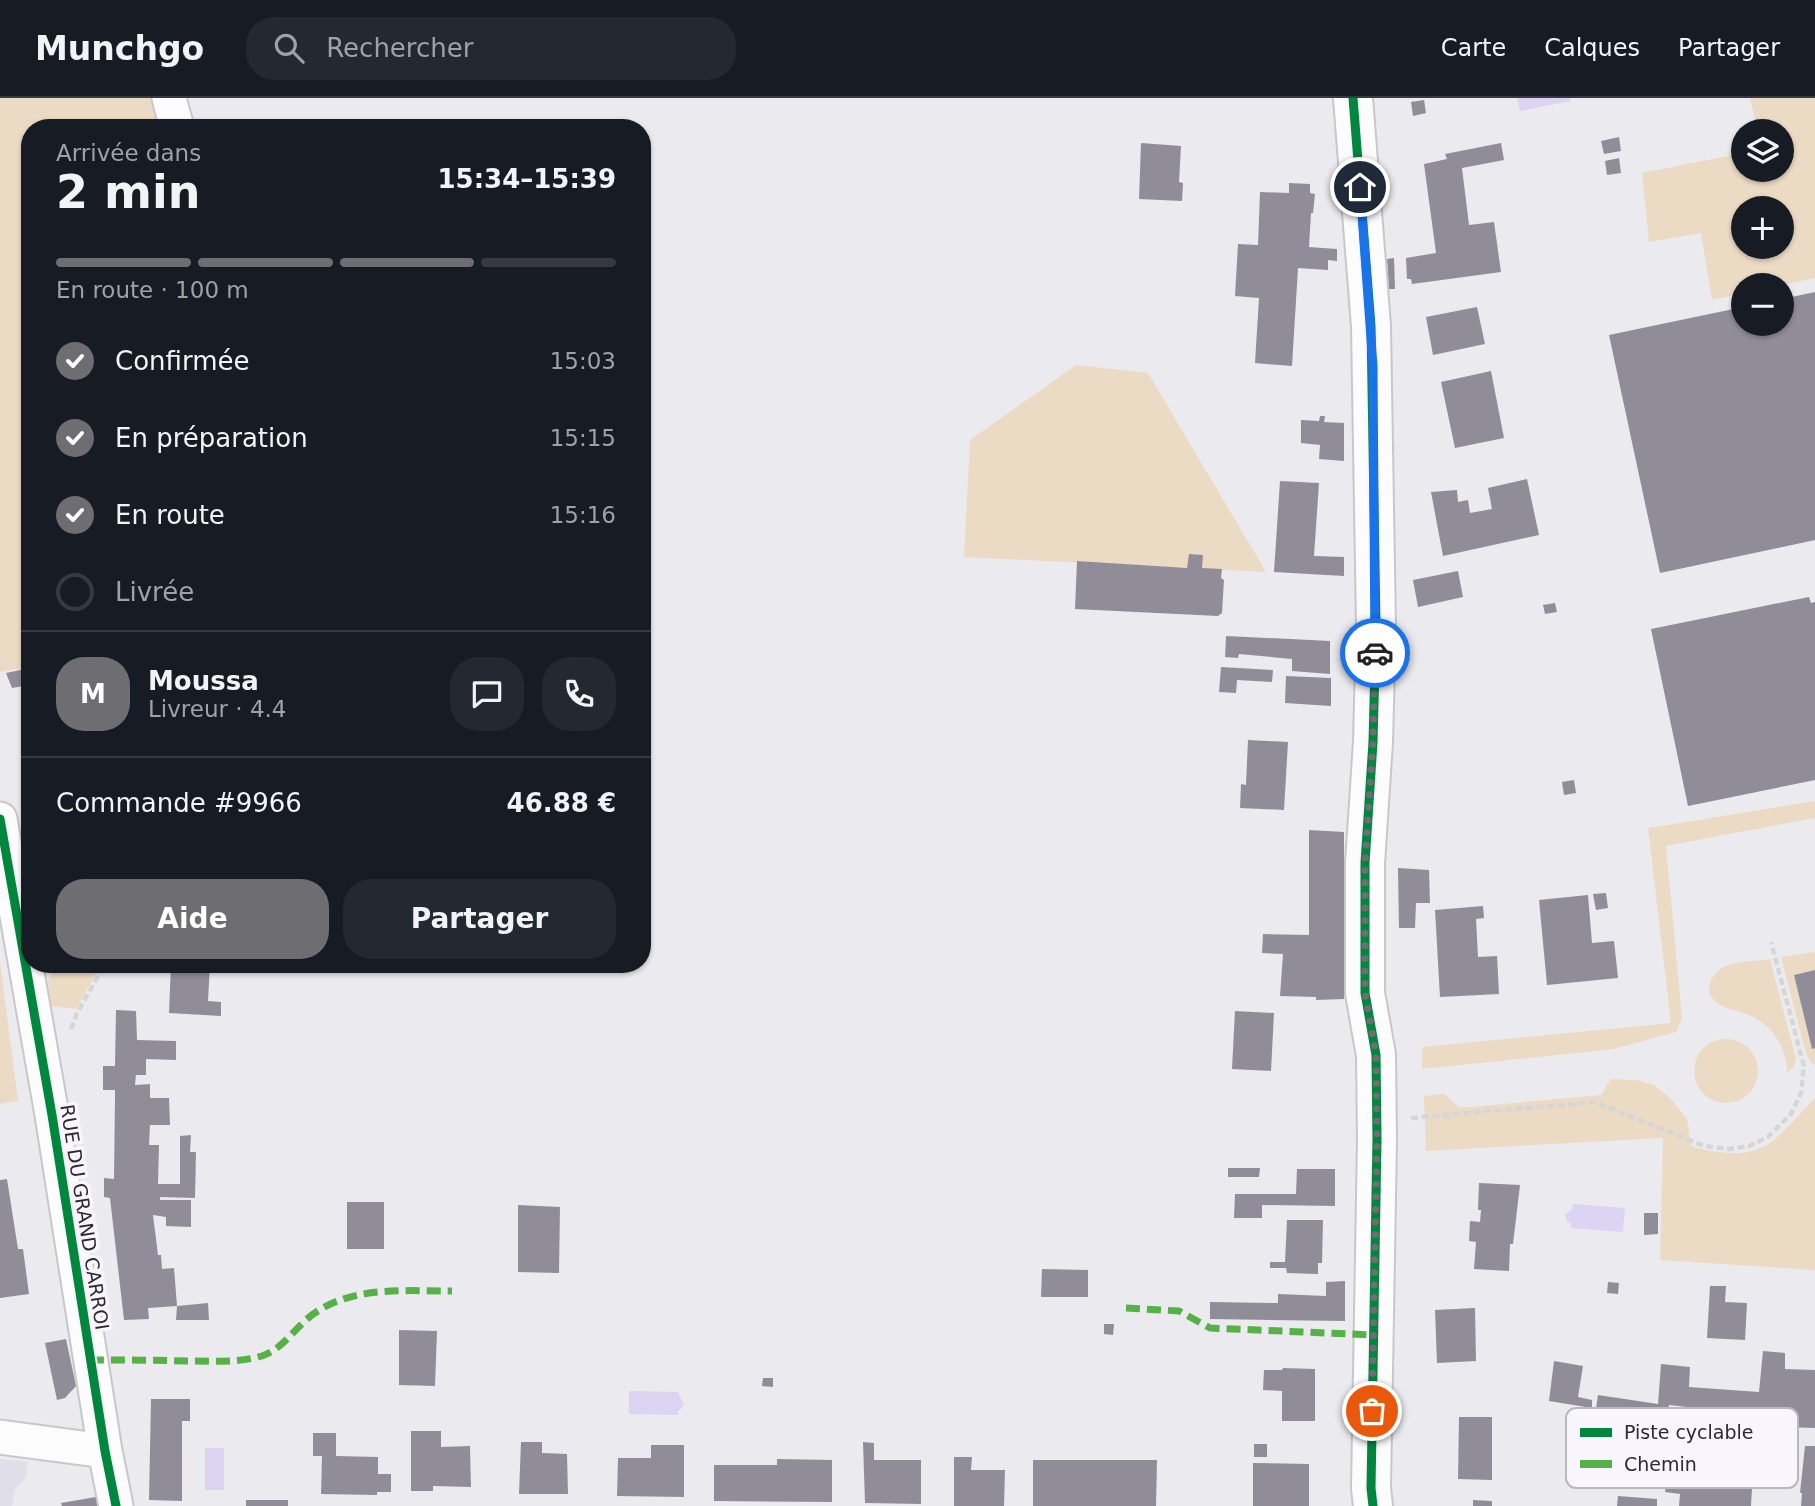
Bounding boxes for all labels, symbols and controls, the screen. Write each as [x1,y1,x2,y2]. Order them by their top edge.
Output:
search box [246,17,736,80]
text: Munchgo [35,29,204,68]
icon: search [270,29,308,67]
text: Rechercher [326,33,473,63]
text: Carte [1441,34,1506,62]
text: Calques [1544,34,1640,62]
text: Partager [1678,34,1780,62]
map controls [1731,119,1794,336]
button: layers [1731,119,1794,182]
text: Arrivée dans [56,140,201,166]
pin [1330,157,1390,217]
text: 15:34–15:39 [437,164,616,194]
text: 2 min [56,165,200,219]
icon: home [1341,168,1379,206]
button: + [1731,196,1794,259]
button: − [1731,273,1794,336]
text: En route · 100 m [56,277,249,303]
icon: check [56,342,94,380]
text: Confirmée [115,346,249,376]
text: 15:03 [550,348,616,374]
icon: check [56,419,94,457]
text: En préparation [115,423,308,453]
text: 15:15 [550,425,616,451]
icon: check [56,496,94,534]
text: En route [115,500,225,530]
text: 15:16 [550,502,616,528]
text: Livrée [115,577,194,607]
courier [1340,618,1410,688]
icon: car [1356,634,1394,672]
button: chat [450,657,524,731]
button: phone [542,657,616,731]
text: Moussa [148,666,259,696]
text: M [80,679,106,709]
text: Livreur · 4.4 [148,696,286,722]
text: Commande #9966 [56,788,302,818]
text: 46.88 € [507,788,616,818]
button: Aide [56,879,329,959]
button: Partager [343,879,616,959]
street label: RUE DU GRAND CARROI [56,1103,114,1331]
pin [1342,1381,1402,1441]
icon: bag [1353,1392,1391,1430]
legend [1566,1408,1798,1488]
text: Piste cyclable [1624,1421,1753,1443]
text: Chemin [1624,1453,1697,1475]

